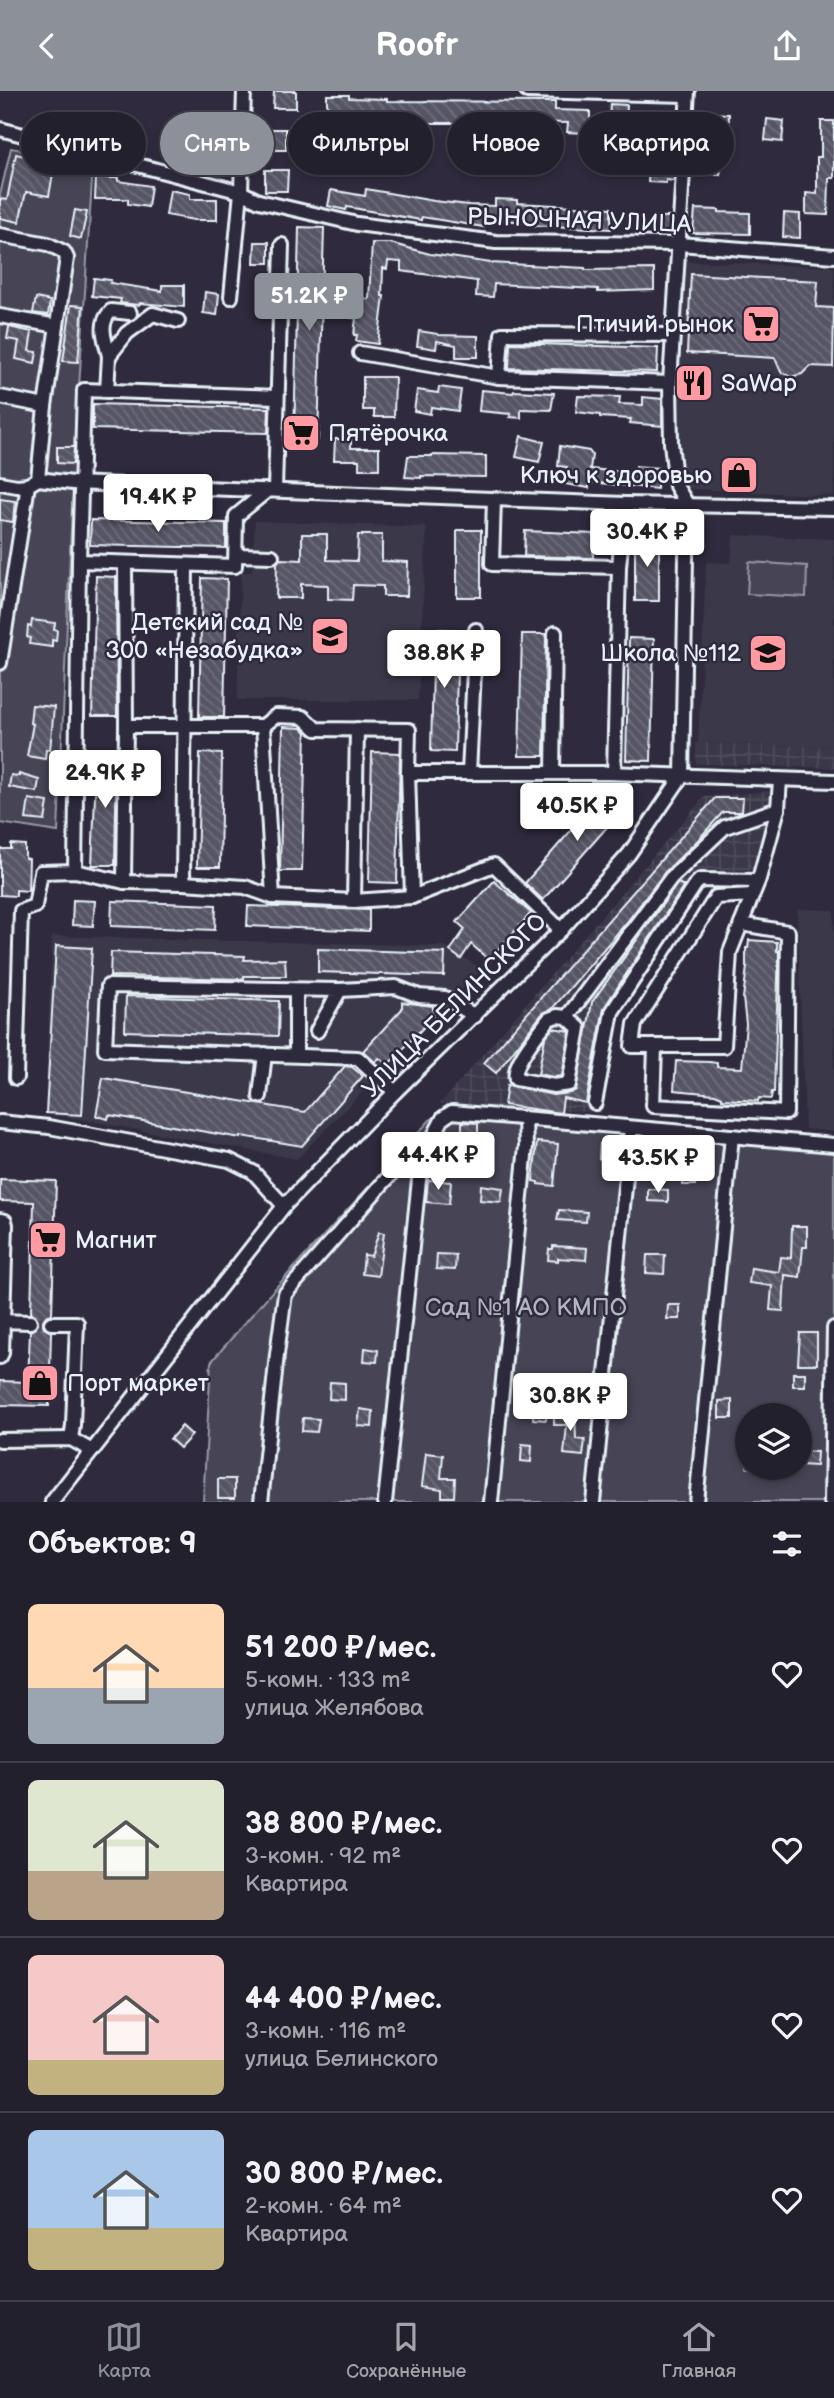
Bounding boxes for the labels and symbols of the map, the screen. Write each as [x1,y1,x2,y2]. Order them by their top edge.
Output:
street label: РЫНОЧНАЯ УЛИЦА [466,202,692,239]
pin: 51.2K ₽ [244,273,374,333]
supermarket icon: Птичий рынок [740,303,782,345]
place label: Птичий рынок [576,310,734,339]
restaurant icon: SaWap [673,362,715,404]
place label: SaWap [721,369,797,398]
supermarket icon: Пятёрочка [280,412,322,454]
place label: Пятёрочка [328,419,448,448]
shop icon: Ключ к здоровью [718,454,760,496]
place label: Ключ к здоровью [520,461,712,490]
pin: 19.4K ₽ [93,475,223,534]
pin: 30.4K ₽ [582,510,712,569]
place label: Детский сад № 300 «Незабудка» [105,608,303,665]
school or university icon: Детский сад № 300 «Незабудка» [309,615,351,657]
pin: 38.8K ₽ [379,631,509,690]
school or university icon: Школа №112 [747,632,789,674]
place label: Школа №112 [600,639,741,668]
pin: 24.9K ₽ [40,751,170,810]
pin: 40.5K ₽ [512,783,642,843]
street label: УЛИЦА БЕЛИНСКОГО [356,907,553,1104]
pin: 44.4K ₽ [373,1133,503,1192]
pin: 43.5K ₽ [593,1135,723,1195]
supermarket icon: Магнит [27,1219,69,1261]
place label: Магнит [75,1226,157,1255]
park label: Сад №1 АО КМПО [425,1293,627,1322]
shop icon: Порт маркет [19,1362,61,1404]
place label: Порт маркет [67,1369,209,1398]
pin: 30.8K ₽ [505,1373,635,1433]

